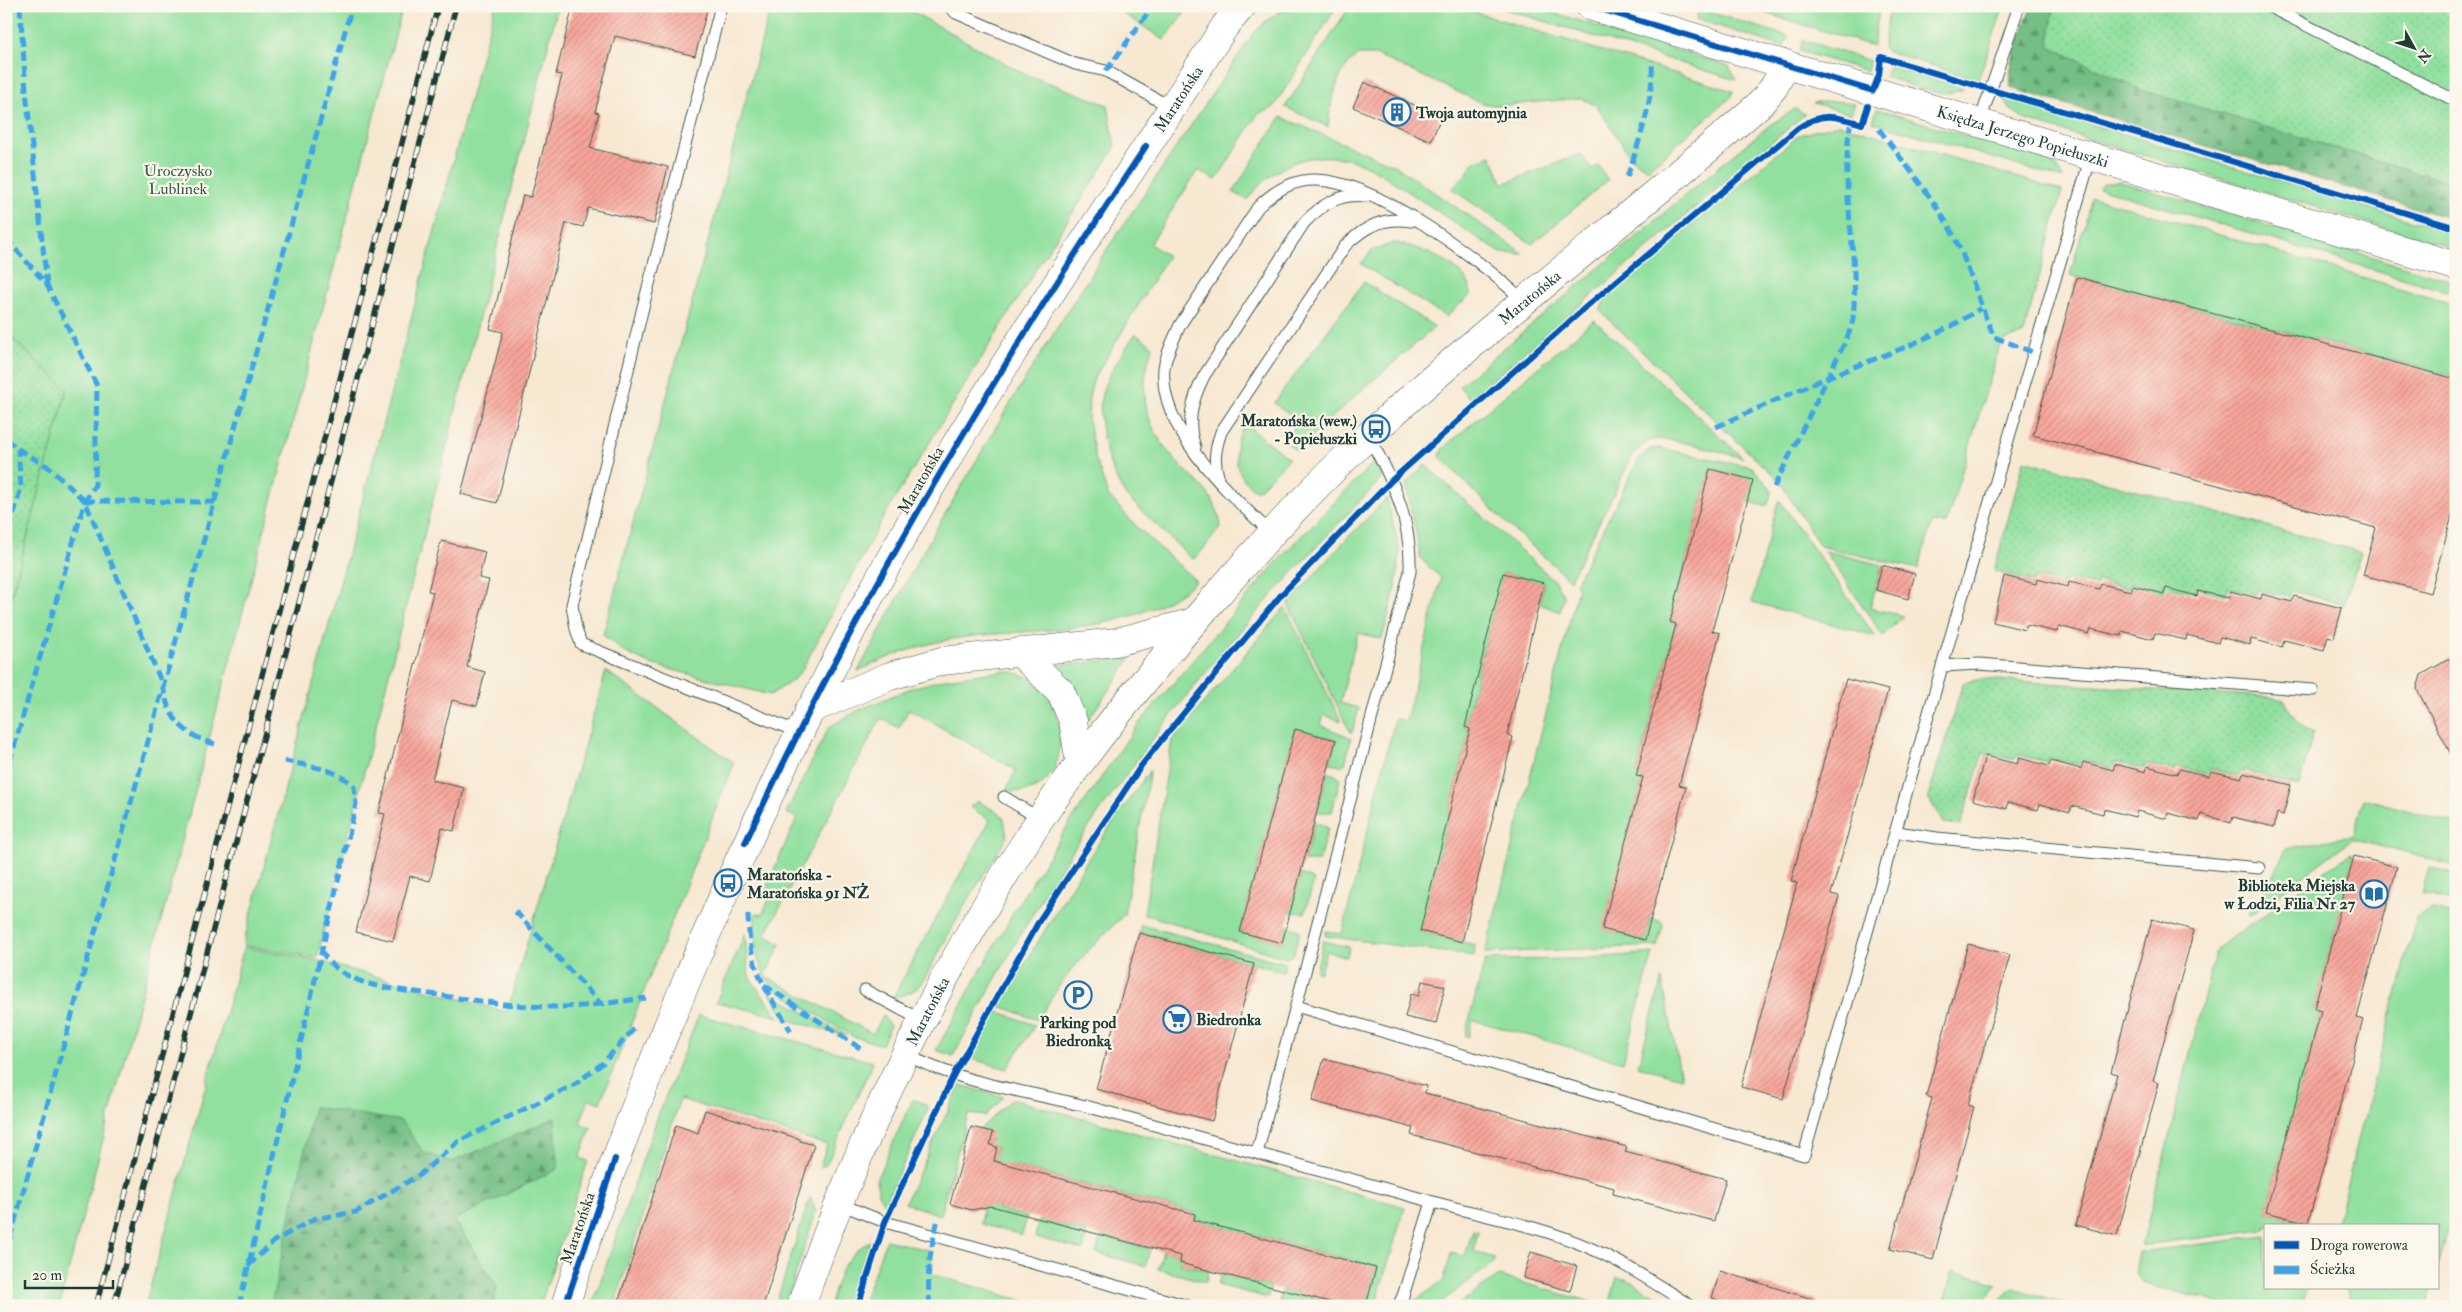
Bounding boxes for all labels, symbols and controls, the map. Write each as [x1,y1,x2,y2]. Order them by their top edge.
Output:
north arrow [2390,22,2440,72]
text: N [2413,45,2435,67]
street label: Maratońska [1150,62,1208,136]
building icon: Twoja automyjnia [1382,97,1412,127]
street label: Księdza Jerzego Popiełuszki [1934,102,2111,172]
place label: Twoja automyjnia [1415,103,1527,124]
park label: Uroczysko Lublinek [144,161,213,199]
street label: Maratońska [1495,266,1566,329]
place label: Maratońska (wew.) - Popiełuszki [1240,411,1358,450]
bus stop icon: Maratońska (wew.) - Popiełuszki [1361,414,1391,444]
street label: Maratońska [893,443,949,518]
place label: Maratońska - Maratońska 91 NŻ [746,865,869,903]
bus stop icon: Maratońska - Maratońska 91 NŻ [713,868,743,898]
place label: Biblioteka Miejska w Łodzi, Filia Nr 27 [2223,876,2356,914]
library icon: Biblioteka Miejska w Łodzi, Filia Nr 27 [2359,879,2389,909]
street label: Maratońska [902,973,955,1050]
parking icon: Parking pod Biedronką [1063,980,1093,1010]
supermarket icon: Biedronka [1162,1004,1192,1034]
place label: Biedronka [1196,1010,1262,1030]
place label: Parking pod Biedronką [1040,1013,1116,1051]
street label: Maratońska [556,1189,600,1267]
legend [2264,1224,2440,1290]
text: Droga rowerowa [2310,1236,2409,1255]
scale bar [25,1257,112,1289]
text: Ścieżka [2310,1259,2356,1279]
text: 20 m [32,1266,62,1285]

